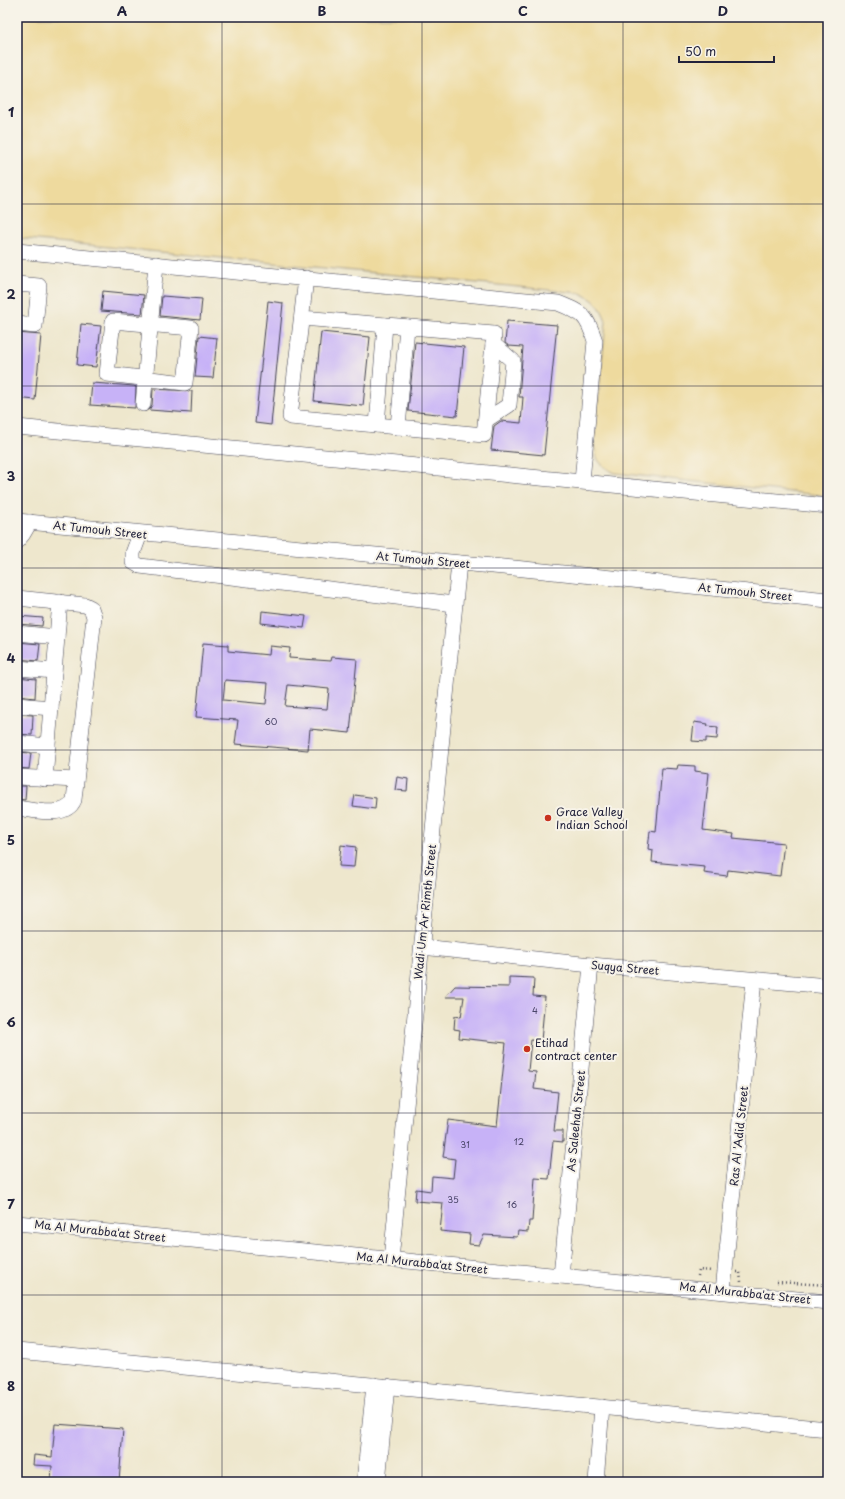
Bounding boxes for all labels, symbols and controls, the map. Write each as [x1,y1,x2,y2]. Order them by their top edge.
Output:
text: A [117,1,127,20]
text: B [318,1,327,20]
text: C [518,1,528,20]
text: D [718,1,728,20]
scale bar [679,38,774,64]
text: 50 m [685,42,716,60]
text: 1 [8,102,14,121]
text: 2 [6,284,16,303]
text: 3 [7,466,16,485]
street label: At Tumouh Street [52,516,148,543]
street label: At Tumouh Street [375,547,471,572]
street label: At Tumouh Street [697,578,793,605]
text: 4 [7,648,16,667]
house number: 60 [265,714,278,728]
place label: Grace Valley Indian School [556,803,628,833]
marker: Grace Valley Indian School [543,813,553,823]
text: 5 [7,830,15,849]
street label: Wadi Um Ar Rimth Street [409,844,440,980]
street label: Suqya Street [590,956,660,979]
house number: 4 [532,1003,538,1017]
text: 6 [6,1012,16,1031]
place label: Etihad contract center [535,1034,618,1064]
marker: Etihad contract center [522,1044,532,1054]
street label: As Saleehah Street [562,1069,589,1172]
street label: Ras Al 'Adid Street [725,1085,752,1187]
house number: 12 [514,1134,524,1148]
house number: 31 [460,1137,470,1151]
house number: 35 [447,1192,459,1206]
text: 7 [7,1194,15,1213]
house number: 16 [507,1197,517,1211]
street label: Ma Al Murabba'at Street [34,1215,167,1246]
street label: Ma Al Murabba'at Street [356,1247,489,1278]
street label: Ma Al Murabba'at Street [679,1277,812,1308]
text: 8 [7,1376,15,1395]

